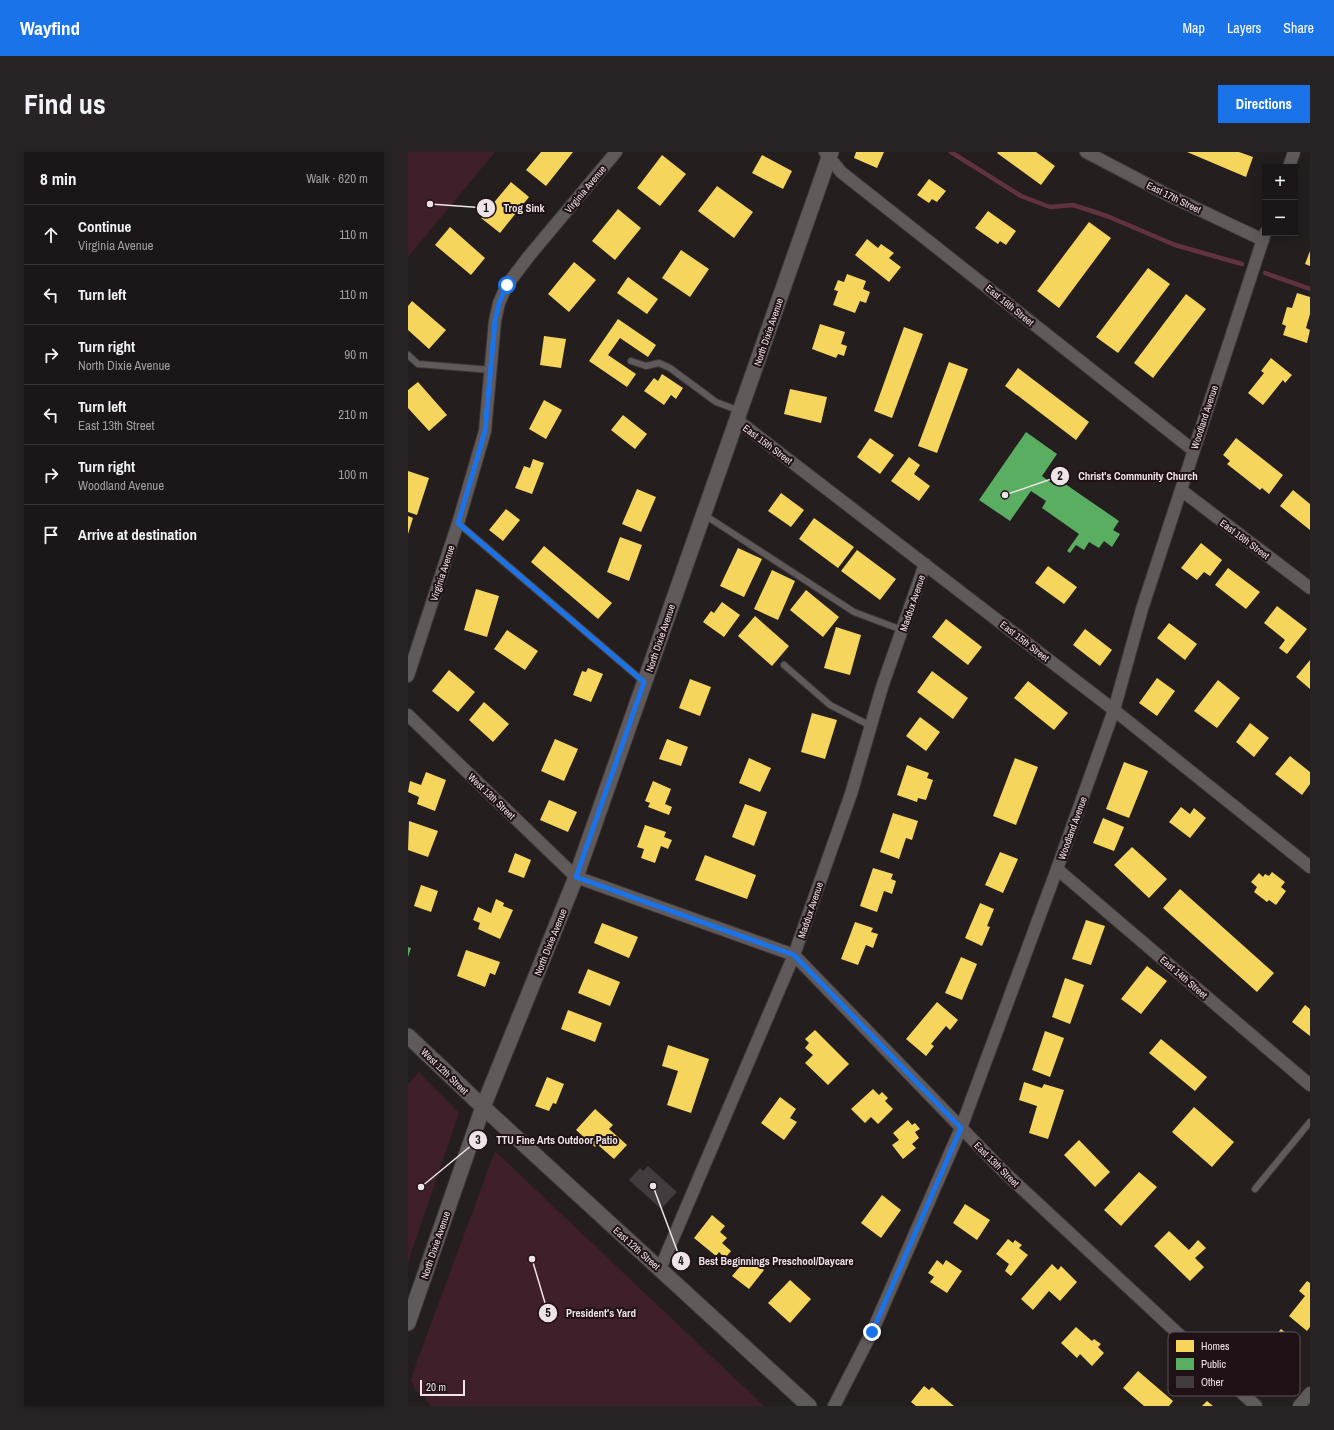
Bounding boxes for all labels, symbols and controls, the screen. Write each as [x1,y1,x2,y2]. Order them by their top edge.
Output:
text: Wayfind [20,15,80,41]
text: Map [1183,19,1205,37]
text: Layers [1227,19,1261,37]
text: Share [1283,19,1314,37]
text: Find us [24,85,106,123]
button: Directions [1218,85,1310,123]
street label: Virginia Avenue [562,163,609,216]
map controls [1262,164,1298,236]
button: + [1262,164,1298,200]
text: 8 min [40,167,76,190]
text: Walk · 620 m [306,170,368,187]
street label: East 17th Street [1145,179,1204,216]
callout: Trog Sink [476,197,553,220]
text: 1 [483,200,489,216]
button: − [1262,200,1298,236]
text: Trog Sink [503,201,546,215]
text: Continue [78,216,131,237]
icon: ahead [40,224,62,246]
text: 110 m [339,226,368,243]
text: Virginia Avenue [78,237,154,254]
route start [498,276,516,294]
street label: East 16th Street [983,282,1037,329]
icon: left [40,284,62,306]
text: Turn left [78,284,126,305]
text: 110 m [339,286,368,303]
street label: North Dixie Avenue [751,296,786,368]
text: Turn right [78,336,135,357]
icon: right [40,344,62,366]
text: 90 m [344,346,368,363]
text: North Dixie Avenue [78,357,170,374]
street label: Woodland Avenue [1188,383,1221,451]
text: Turn left [78,396,126,417]
icon: left [40,404,62,426]
text: 210 m [338,406,368,423]
text: East 13th Street [78,417,154,434]
street label: East 15th Street [740,422,796,468]
text: Turn right [78,456,135,477]
icon: right [40,464,62,486]
callout: Christ's Community Church [1050,465,1205,488]
text: 100 m [338,466,368,483]
text: 2 [1057,468,1063,484]
text: Christ's Community Church [1078,469,1198,483]
text: Woodland Avenue [78,477,164,494]
street label: East 16th Street [1217,517,1273,563]
icon: arrive [40,524,62,546]
text: Arrive at destination [78,524,197,545]
street label: Virginia Avenue [427,543,458,603]
street label: Maddux Avenue [897,573,928,633]
street label: North Dixie Avenue [643,602,678,674]
street label: East 15th Street [998,618,1052,665]
street label: West 13th Street [465,771,519,823]
street label: Woodland Avenue [1055,794,1090,862]
street label: Maddux Avenue [795,880,826,940]
street label: North Dixie Avenue [531,906,570,978]
street label: East 14th Street [1157,953,1211,1002]
street label: West 12th Street [418,1046,472,1098]
callout: TTU Fine Arts Outdoor Patio [468,1128,626,1151]
text: 3 [475,1132,481,1148]
text: TTU Fine Arts Outdoor Patio [496,1133,618,1147]
street label: East 13th Street [971,1139,1023,1190]
street label: North Dixie Avenue [418,1209,453,1281]
street label: East 12th Street [610,1224,663,1273]
callout: Best Beginnings Preschool/Daycare [671,1249,862,1272]
text: 4 [678,1253,684,1269]
text: Best Beginnings Preschool/Daycare [699,1254,853,1268]
callout: President's Yard [538,1302,644,1325]
text: 5 [545,1305,551,1321]
text: President's Yard [566,1306,636,1320]
route end [863,1323,881,1341]
legend [1168,1332,1300,1396]
text: Homes [1201,1339,1230,1353]
text: Public [1201,1357,1227,1371]
text: Other [1201,1375,1224,1389]
scale bar [420,1378,465,1397]
text: 20 m [426,1380,446,1394]

